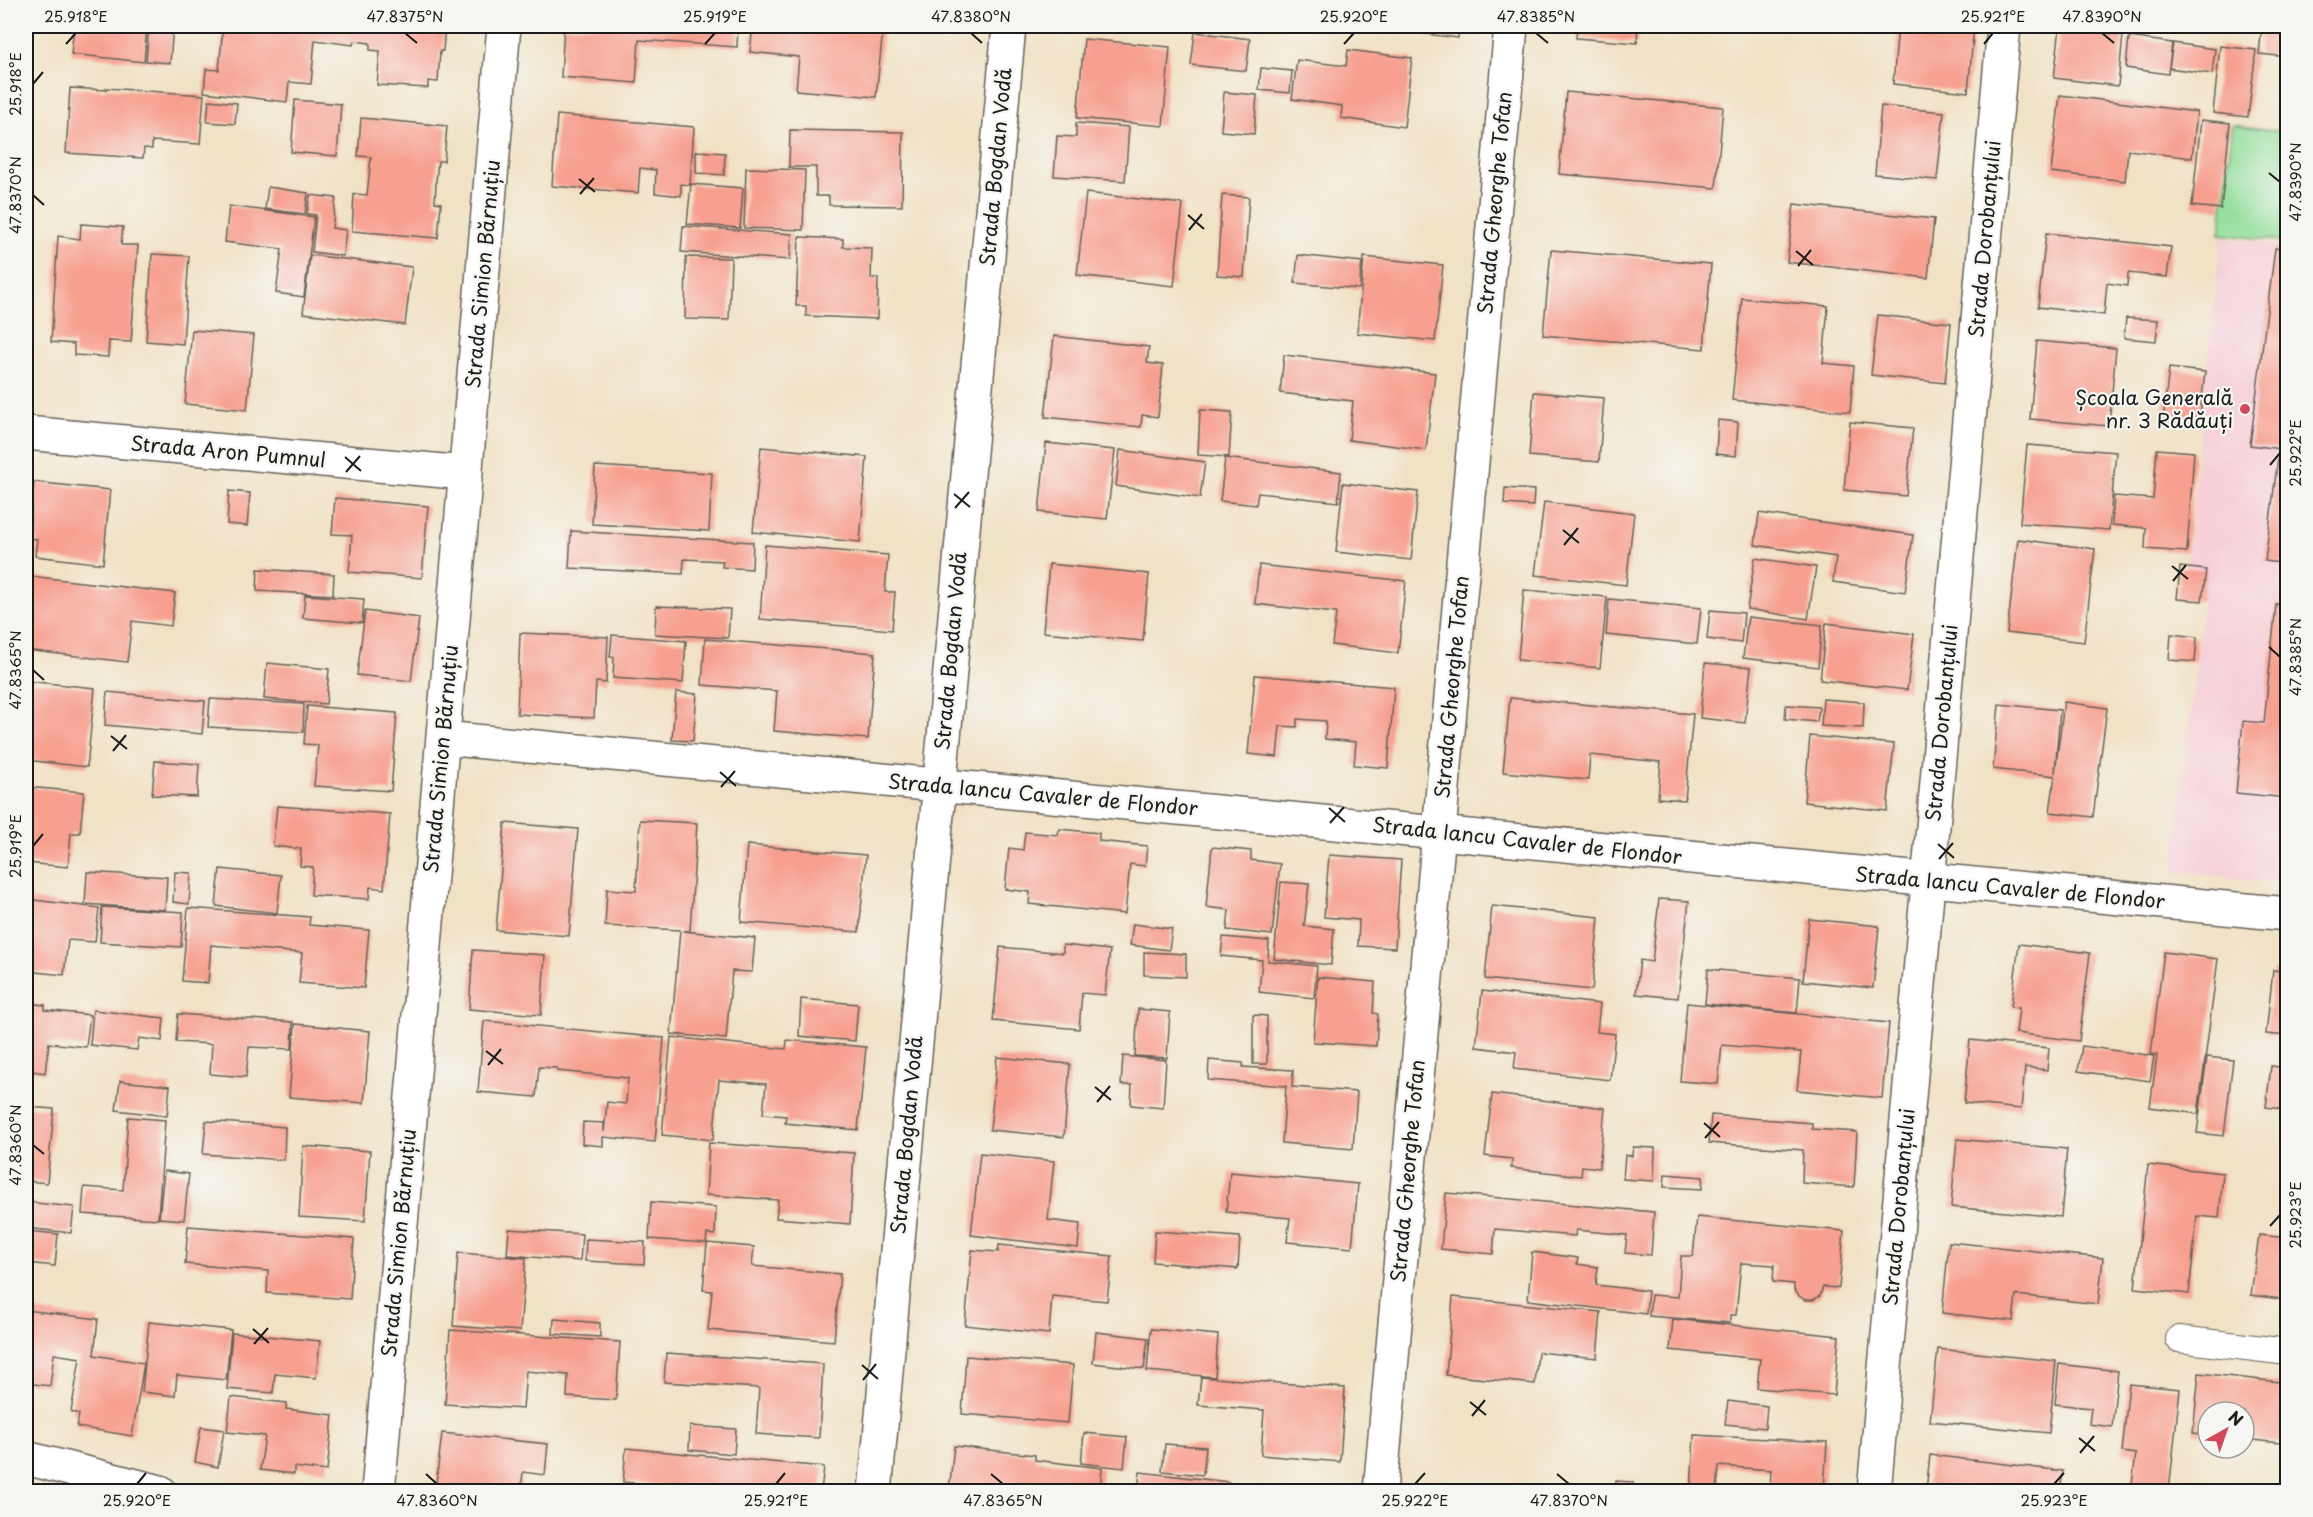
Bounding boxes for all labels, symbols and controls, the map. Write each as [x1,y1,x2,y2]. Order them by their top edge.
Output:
text: 25.918°E [44,4,108,27]
text: 47.8375°N [366,4,444,27]
text: 25.919°E [683,4,747,27]
text: 47.8380°N [931,4,1011,27]
text: 25.920°E [1320,4,1388,27]
text: 47.8385°N [1497,4,1575,27]
text: 25.921°E [1961,4,2025,27]
text: 47.8390°N [2062,4,2142,27]
text: 25.918°E [3,52,26,116]
street label: Strada Bogdan Vodă [971,66,1019,267]
street label: Strada Gheorghe Tofan [1469,90,1519,316]
street label: Strada Dorobanțului [1960,139,2008,339]
text: 47.8390°N [2283,142,2306,222]
text: 47.8370°N [3,156,26,234]
street label: Strada Simion Bărnuțiu [457,158,507,389]
place label: Școala Generală nr. 3 Rădăuți [2075,382,2233,435]
marker: Școala Generală nr. 3 Rădăuți [2238,402,2252,416]
text: 25.922°E [2283,419,2306,487]
street label: Strada Aron Pumnul [129,428,327,474]
street label: Strada Bogdan Vodă [926,550,974,751]
street label: Strada Gheorghe Tofan [1426,574,1476,800]
text: 47.8385°N [2283,618,2306,696]
street label: Strada Dorobanțului [1917,623,1965,823]
text: 47.8365°N [3,630,26,710]
street label: Strada Simion Bărnuțiu [415,643,465,874]
street label: Strada Iancu Cavaler de Flondor [887,766,1200,823]
street label: Strada Iancu Cavaler de Flondor [1371,809,1684,871]
text: 25.919°E [3,814,26,878]
street label: Strada Iancu Cavaler de Flondor [1854,859,2167,916]
street label: Strada Bogdan Vodă [882,1034,930,1235]
street label: Strada Gheorghe Tofan [1382,1058,1432,1284]
text: 47.8360°N [3,1104,26,1186]
street label: Strada Dorobanțului [1874,1107,1922,1307]
street label: Strada Simion Bărnuțiu [373,1127,423,1358]
text: 25.923°E [2283,1181,2306,1249]
north arrow [2196,1400,2256,1460]
text: N [2224,1404,2249,1431]
text: 25.920°E [103,1488,171,1511]
text: 47.8360°N [396,1488,478,1511]
text: 25.921°E [744,1488,808,1511]
text: 47.8365°N [963,1488,1043,1511]
text: 25.922°E [1381,1488,1449,1511]
text: 47.8370°N [1530,1488,1608,1511]
text: 25.923°E [2020,1488,2088,1511]

